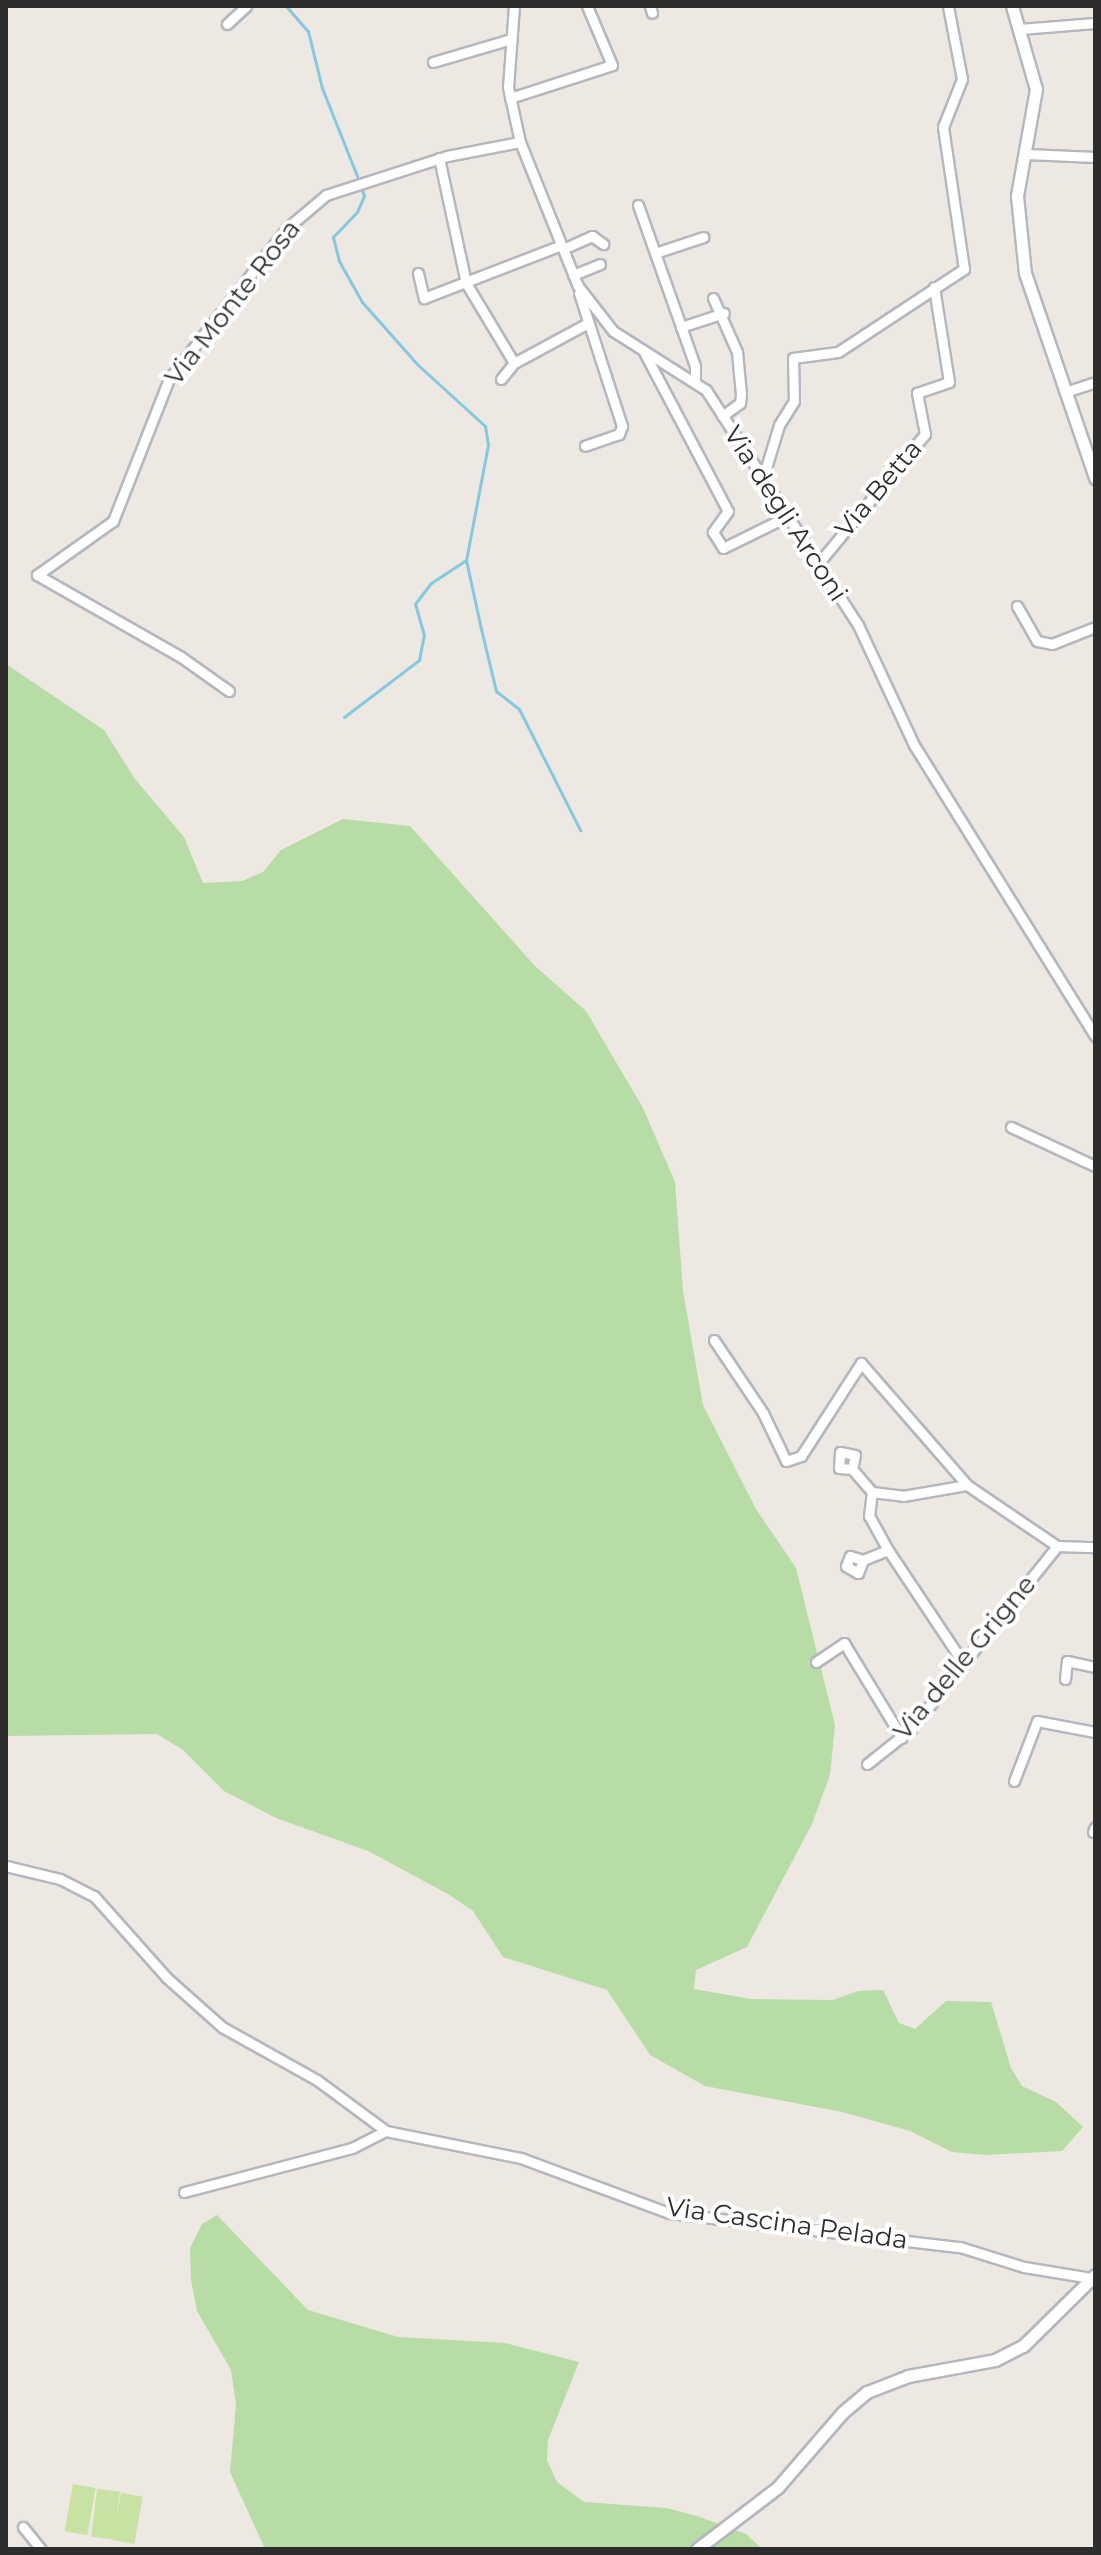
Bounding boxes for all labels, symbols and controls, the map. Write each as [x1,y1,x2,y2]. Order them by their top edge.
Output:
street label: Via Monte Rosa [159,214,307,392]
street label: Via degli Arconi [717,420,853,608]
street label: Via Betta [829,434,929,544]
street label: Via delle Grigne [887,1569,1043,1747]
street label: Via Cascina Pelada [664,2192,910,2256]

